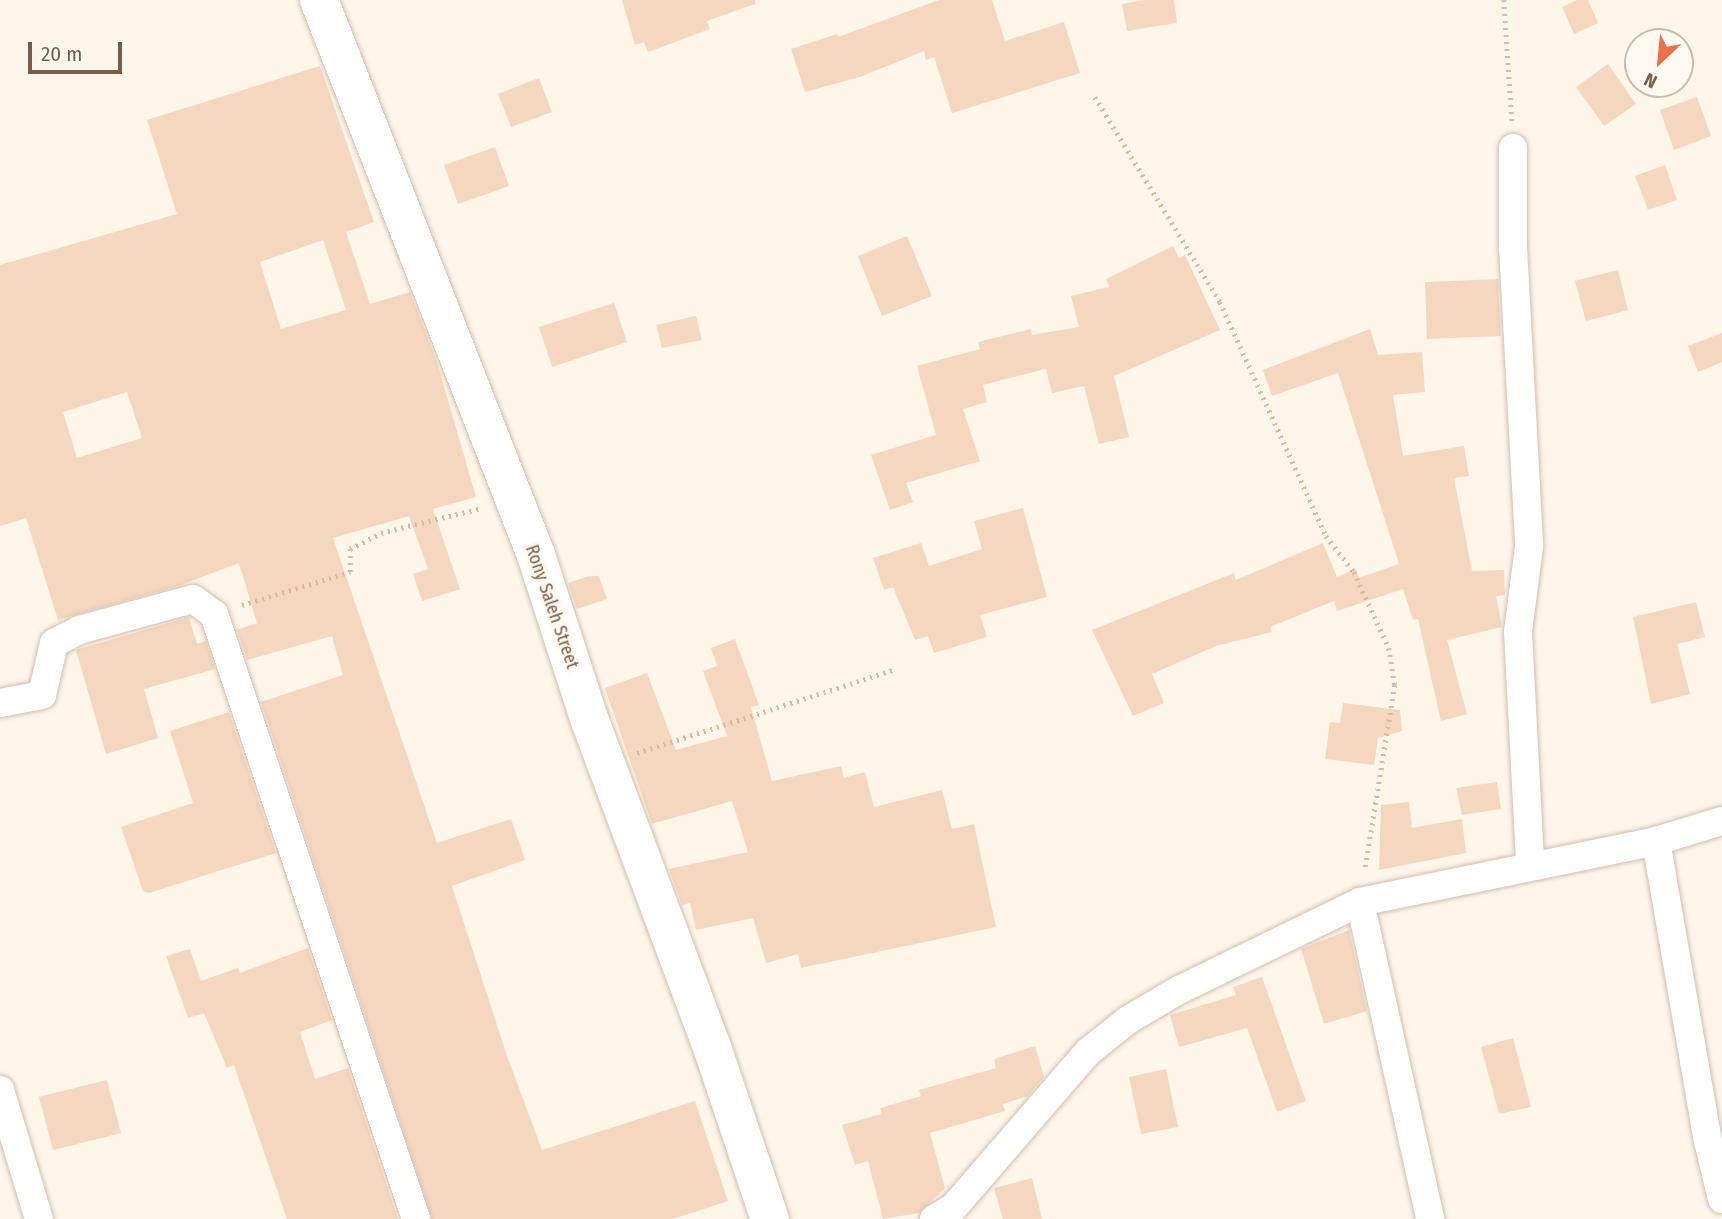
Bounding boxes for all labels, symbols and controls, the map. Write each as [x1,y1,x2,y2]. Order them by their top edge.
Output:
scale bar [32,28,126,72]
north arrow [1624,28,1694,98]
text: 20 m [41,41,82,67]
text: N [1640,68,1661,93]
street label: Rony Saleh Street [521,542,583,672]

